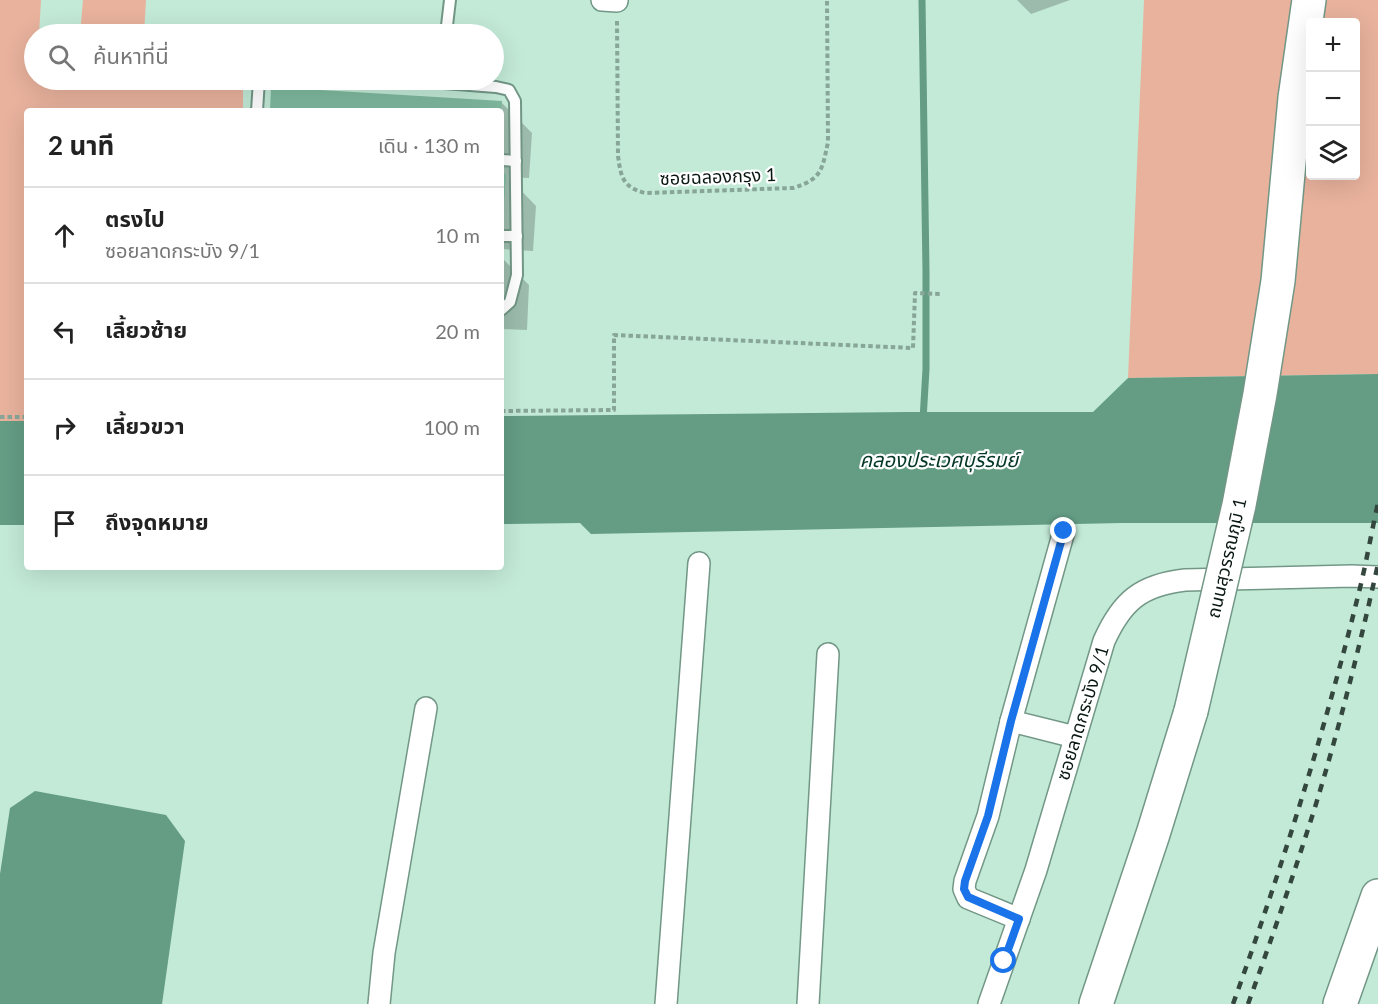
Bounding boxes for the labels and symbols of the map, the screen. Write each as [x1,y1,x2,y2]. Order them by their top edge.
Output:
street label: ซอยฉลองกรุง 1 [659,163,777,190]
water label: คลองประเวศบุรีรมย์ [860,447,1022,473]
street label: ถนนสุวรรณภูมิ 1 [1201,495,1253,621]
route end [1050,517,1076,543]
street label: ซอยลาดกระบัง 9/1 [1051,643,1113,783]
route start [990,947,1016,973]

